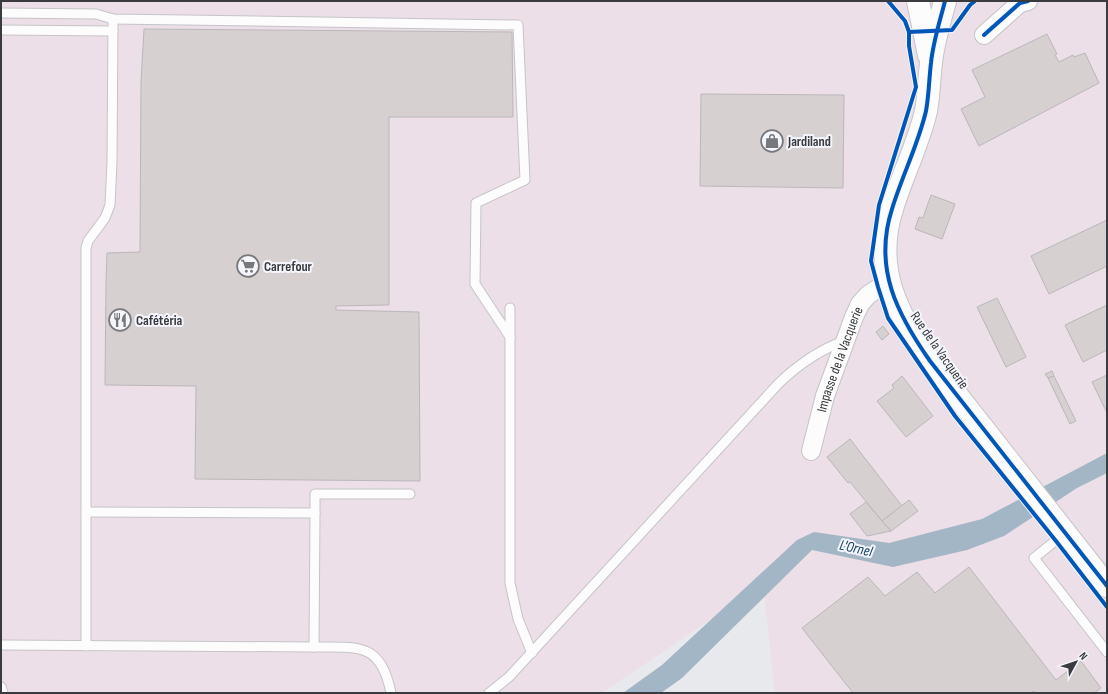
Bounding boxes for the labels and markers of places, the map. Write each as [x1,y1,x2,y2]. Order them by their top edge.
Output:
shop icon: Jardiland [759,128,785,154]
place label: Jardiland [787,133,831,150]
supermarket icon: Carrefour [235,253,261,279]
place label: Carrefour [264,258,313,275]
restaurant icon: Cafétéria [107,307,133,333]
place label: Cafétéria [136,312,183,329]

